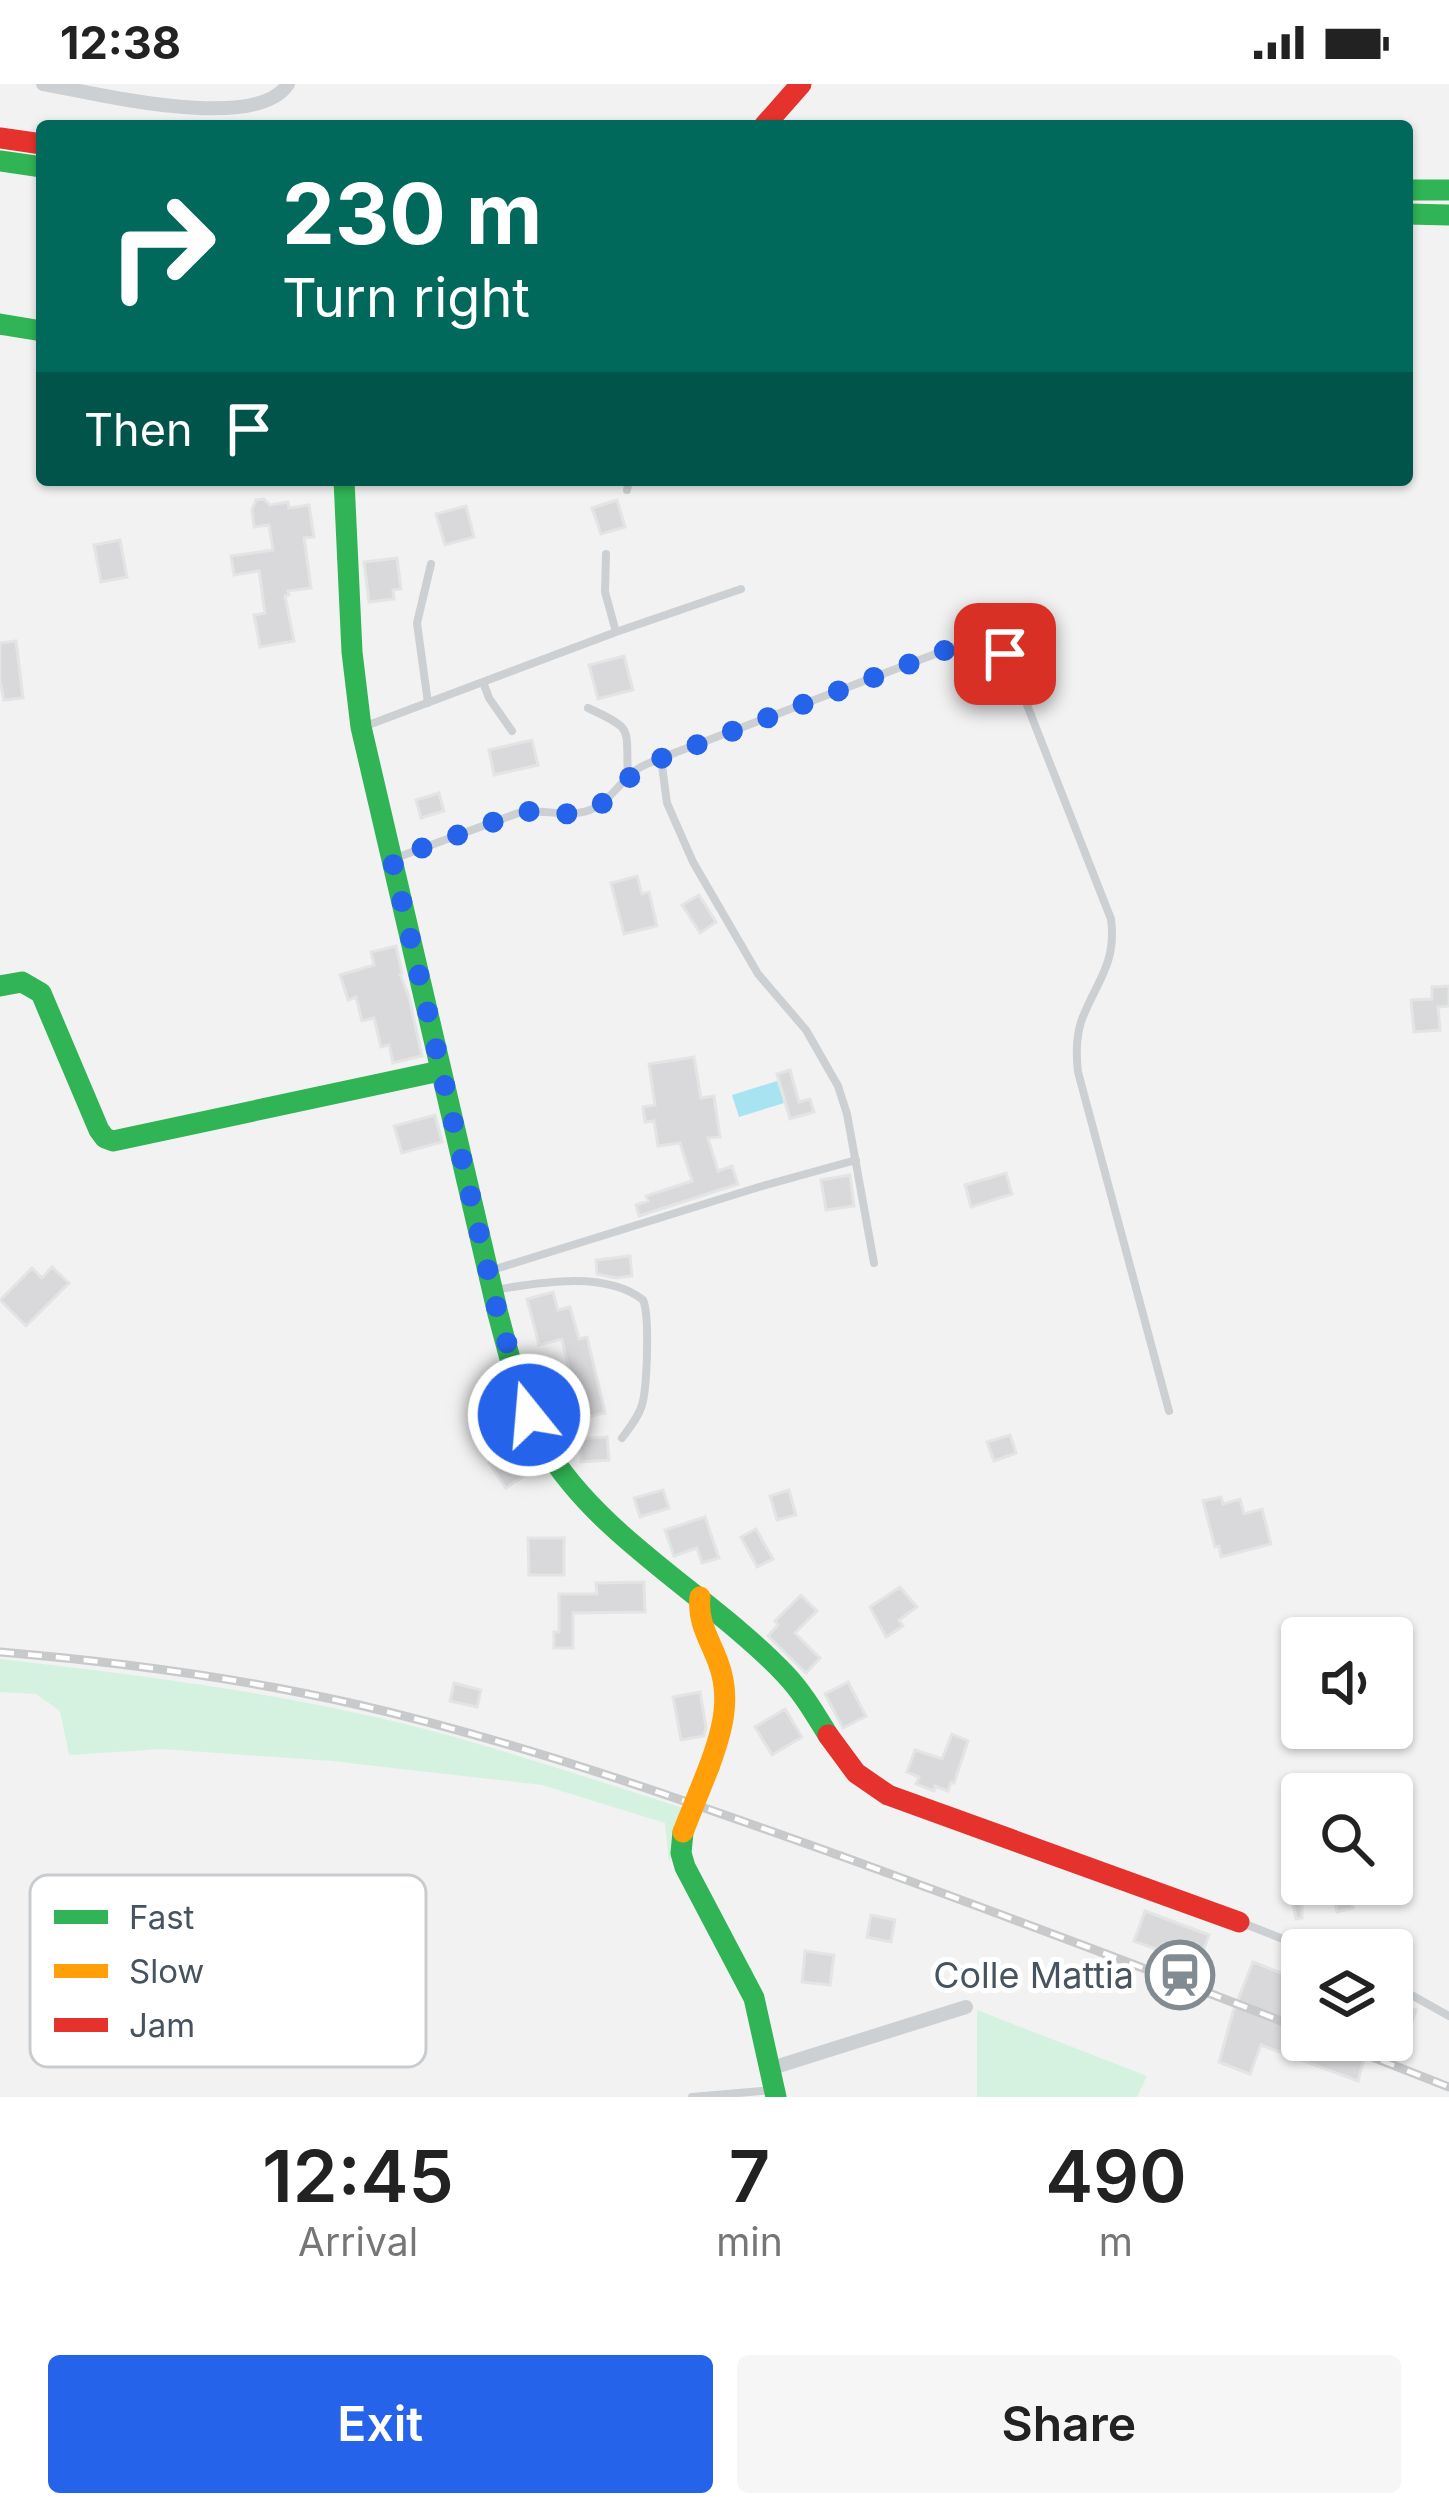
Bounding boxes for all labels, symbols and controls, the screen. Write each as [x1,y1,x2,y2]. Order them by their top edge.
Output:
text: 12:38 [60,15,181,70]
text: 230 m [282,163,542,264]
icon: right [84,168,240,324]
text: Turn right [282,265,530,330]
icon: arrive [216,396,282,462]
text: Then [84,402,192,457]
pin [954,603,1056,705]
icon: arrive [972,621,1038,687]
position arrow [466,1352,592,1478]
map controls [1281,1617,1413,2061]
button: sound [1281,1617,1413,1749]
button: search [1281,1773,1413,1905]
legend [30,1875,426,2067]
text: Fast [129,1897,195,1937]
button: layers [1281,1929,1413,2061]
station icon: Colle Mattia [1145,1940,1215,2010]
text: Slow [129,1951,204,1991]
place label: Colle Mattia [933,1953,1134,1997]
text: Jam [129,2005,195,2045]
text: 12:45 [262,2132,454,2219]
text: 7 [729,2132,770,2219]
text: 490 [1045,2132,1187,2219]
text: Arrival [298,2218,418,2265]
text: min [716,2218,783,2265]
text: m [1099,2218,1133,2265]
button: Exit [48,2355,713,2493]
button: Share [737,2355,1401,2493]

